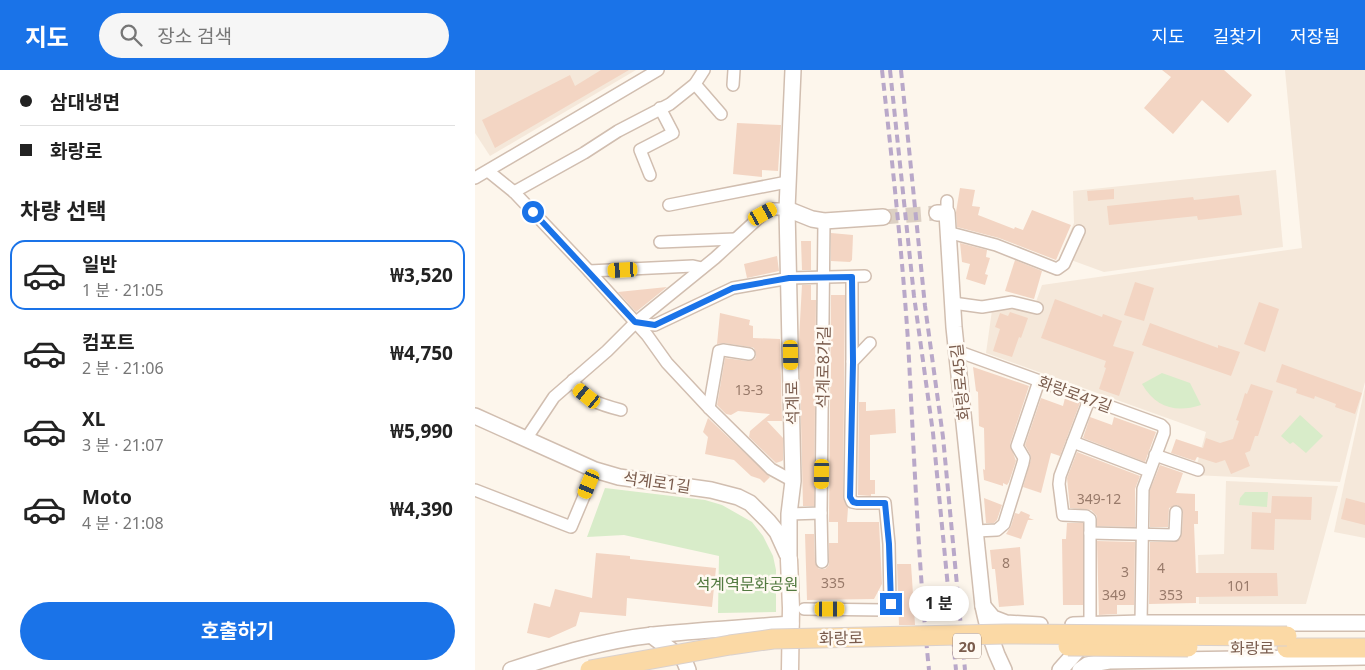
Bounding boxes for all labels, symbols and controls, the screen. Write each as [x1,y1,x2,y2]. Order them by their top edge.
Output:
search box [99,13,449,58]
text: 지도 [25,20,69,53]
icon: search [117,21,145,49]
text: 장소 검색 [157,23,232,49]
text: 지도 [1152,24,1185,48]
text: 길찾기 [1213,24,1262,48]
text: 저장됨 [1290,24,1340,48]
text: 삼대냉면 [50,89,120,115]
text: 화랑로 [50,138,102,164]
text: 차량 선택 [20,195,107,225]
car [746,200,779,228]
route start [522,201,544,223]
text: 일반 [82,251,117,277]
icon: car [22,253,67,298]
text: ₩3,520 [390,262,453,288]
car [607,262,638,278]
text: 1 분 · 21:05 [82,279,164,301]
street label: 석계로8가길 [811,325,835,409]
text: 컴포트 [82,329,134,355]
icon: car [22,331,67,376]
text: ₩4,750 [390,340,453,366]
car [783,340,798,370]
street label: 화랑로45길 [945,342,975,422]
text: 2 분 · 21:06 [82,357,164,379]
street label: 화랑로47길 [1035,370,1115,418]
house number: 13-3 [735,380,763,399]
street label: 석계로 [781,380,803,425]
car [570,381,603,411]
text: XL [82,406,105,432]
icon: car [22,409,67,454]
text: ₩5,990 [390,418,453,444]
text: 3 분 · 21:07 [82,434,164,456]
car [814,459,829,489]
street label: 석계로1길 [622,466,692,498]
car [576,467,601,501]
text: Moto [82,484,132,510]
icon: car [22,487,67,532]
house number: 349-12 [1077,489,1121,508]
text: ₩4,390 [390,496,453,522]
text: 4 분 · 21:08 [82,512,164,534]
house number: 8 [1002,553,1010,572]
house number: 4 [1157,558,1165,577]
house number: 3 [1121,562,1129,581]
park label: 석계역문화공원 [695,573,799,595]
house number: 335 [821,573,845,592]
house number: 101 [1227,576,1251,595]
house number: 349 [1102,585,1126,604]
house number: 353 [1159,585,1183,604]
callout: 1 분 [909,586,969,622]
text: 1 분 [925,592,953,614]
route end [880,593,902,615]
button: 호출하기 [20,602,455,660]
car [815,602,845,617]
street label: 화랑로 [819,627,864,649]
road number: 20 [953,634,981,658]
street label: 화랑로 [1230,637,1274,659]

